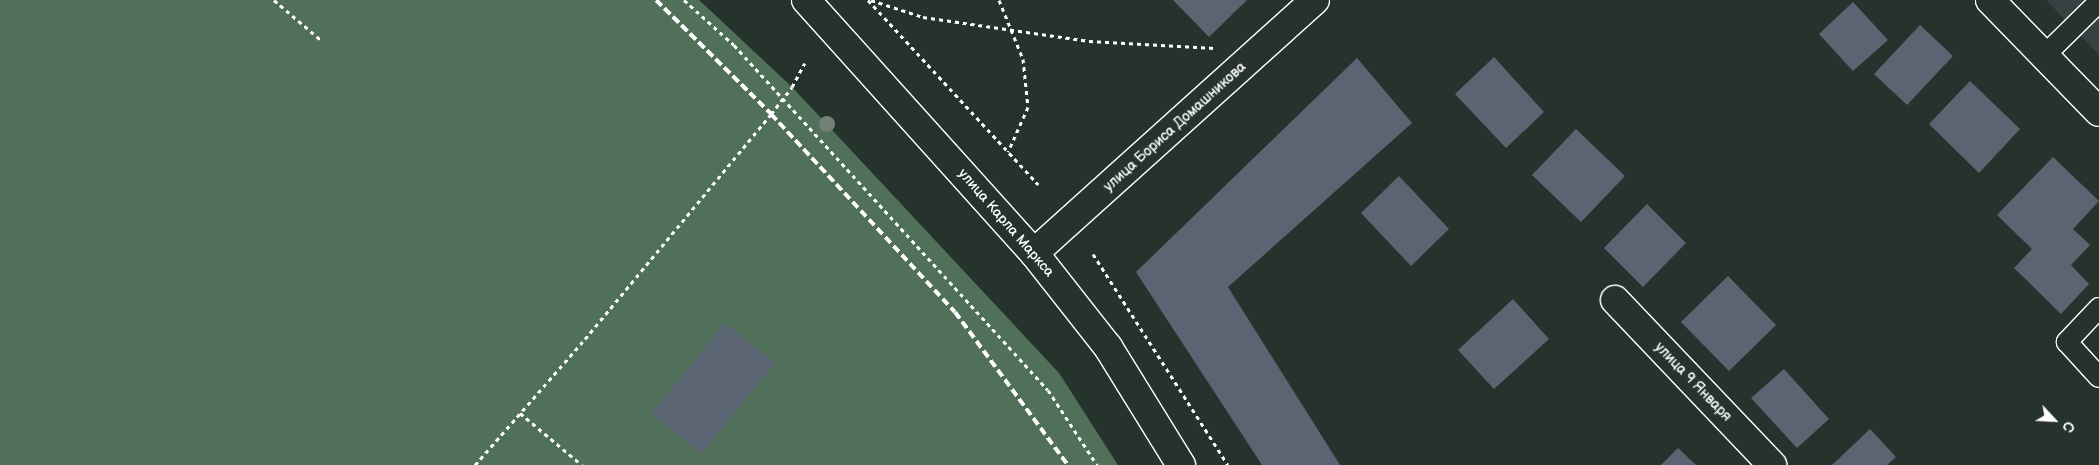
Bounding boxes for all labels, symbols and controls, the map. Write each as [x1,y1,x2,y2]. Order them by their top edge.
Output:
street label: улица Бориса Домашникова [1100,59,1250,195]
street label: улица Карла Маркса [954,165,1058,281]
street label: улица 9 Января [1651,339,1735,425]
north arrow [2029,395,2079,445]
text: С [2058,419,2078,435]

